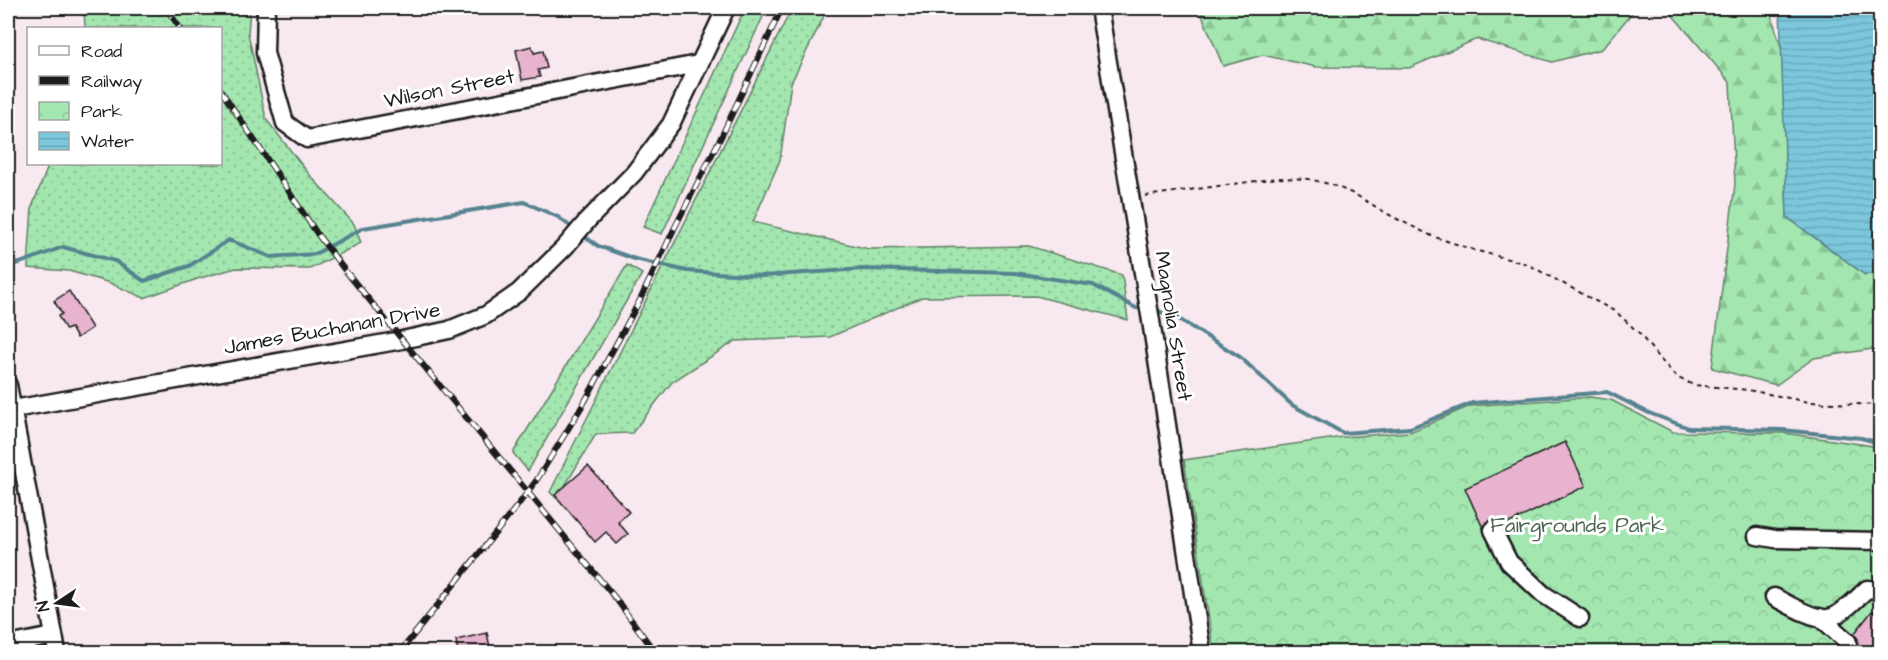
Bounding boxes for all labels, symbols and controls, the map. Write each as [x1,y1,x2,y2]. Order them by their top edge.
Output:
legend [27,27,222,165]
text: Road [81,39,122,64]
street label: Wilson Street [381,62,517,115]
text: Railway [81,69,142,95]
text: Park [81,99,123,124]
text: Water [81,129,134,154]
street label: Magnolia Street [1145,249,1200,404]
street label: James Buchanan Drive [222,295,443,362]
park label: Fairgrounds Park [1490,511,1664,542]
north arrow [27,573,87,633]
text: N [32,599,55,614]

